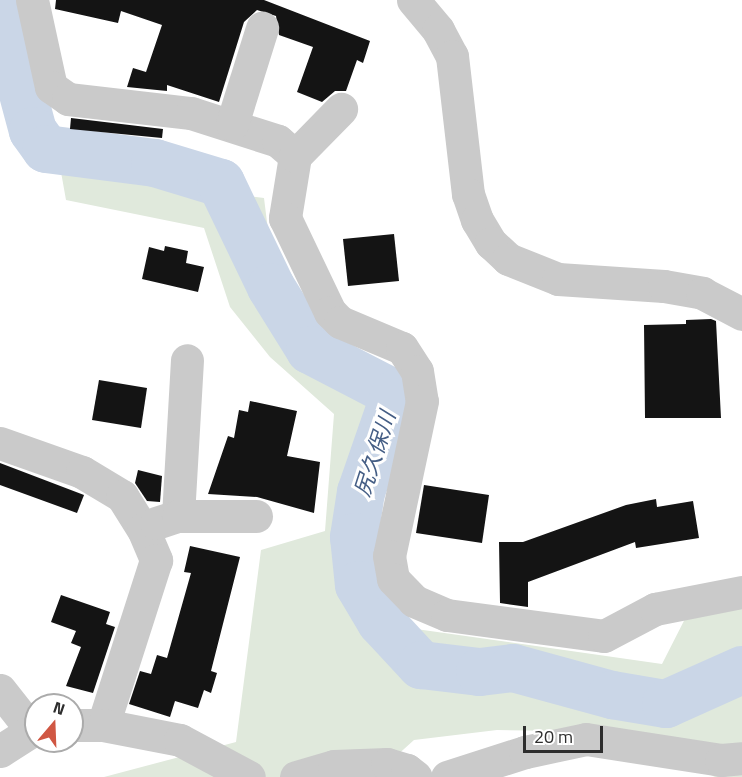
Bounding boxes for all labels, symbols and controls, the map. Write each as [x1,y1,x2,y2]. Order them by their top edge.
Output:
water label: 尻久保川 [349,408,401,500]
north arrow [24,693,84,753]
text: N [50,695,68,721]
scale bar [526,714,606,752]
text: 20 m [534,723,573,750]

